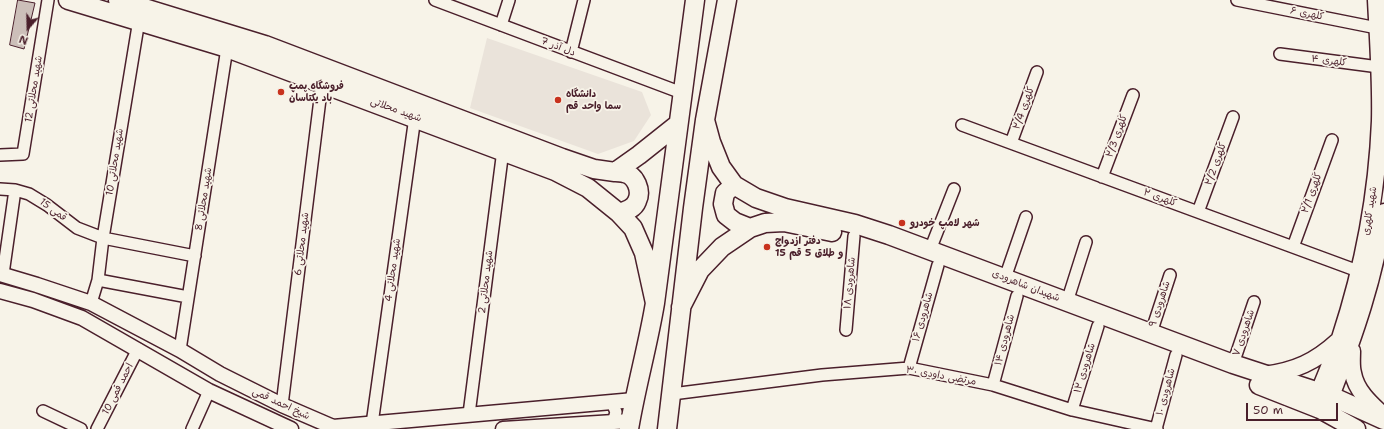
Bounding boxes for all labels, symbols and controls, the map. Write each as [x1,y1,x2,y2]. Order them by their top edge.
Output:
street label: کلهری ۶ [1289,5,1325,23]
north arrow [8,8,48,48]
text: N [17,31,30,48]
street label: دل آذر 7 [539,35,577,59]
street label: کلهری ۴ [1311,53,1347,69]
street label: شهید محلاتی 12 [23,55,45,123]
place label: فروشگاه پمپ باد یکتاسان [289,80,344,104]
street label: کلهری ۲/4 [1011,85,1037,131]
marker: فروشگاه پمپ باد یکتاسان [276,87,286,97]
place label: دانشگاه سما واحد قم [566,88,621,112]
street label: شهید محلاتی [369,95,423,125]
marker: دانشگاه سما واحد قم [553,95,563,105]
street label: کلهری ۲/3 [1104,113,1130,159]
street label: شهید محلاتی 10 [104,128,126,196]
street label: کلهری ۲/2 [1203,141,1229,187]
street label: شهید محلاتی 8 [193,167,215,231]
street label: کلهری ۲/1 [1299,171,1325,215]
street label: کلهری ۲ [1142,186,1178,210]
street label: شهید کلهری [1360,186,1380,236]
street label: قمی 15 [37,196,69,224]
street label: شهید محلاتی 6 [292,212,312,276]
place label: شهر لامپ خودرو [910,217,980,229]
marker: شهر لامپ خودرو [897,218,907,228]
place label: دفتر ازدواج 15 و طلاق 5 قم [775,235,843,258]
street label: شهید محلاتی 4 [383,238,403,302]
marker: دفتر ازدواج 15 و طلاق 5 قم [762,242,772,252]
street label: شهید محلاتی 2 [476,250,496,314]
street label: شاهرودی ۱۸ [842,257,858,309]
street label: شهیدان شاهرودی [990,268,1062,304]
street label: ۹ شاهرودی [1147,279,1173,329]
street label: شاهرودی ۱۶ [910,291,936,343]
street label: ۷ شاهرودی [1230,308,1258,358]
street label: شاهرودی ۱۴ [992,313,1018,367]
street label: شاهرودی ۱۲ [1072,341,1098,395]
street label: احمد قمی 10 [100,361,136,417]
street label: ۳۰ مرتضی داودی [905,364,977,388]
street label: شاهرودی ۱۰ [1154,367,1178,417]
street label: شیخ احمد قمی [250,385,312,423]
scale bar [1248,395,1340,421]
text: 50 m [1253,402,1283,418]

